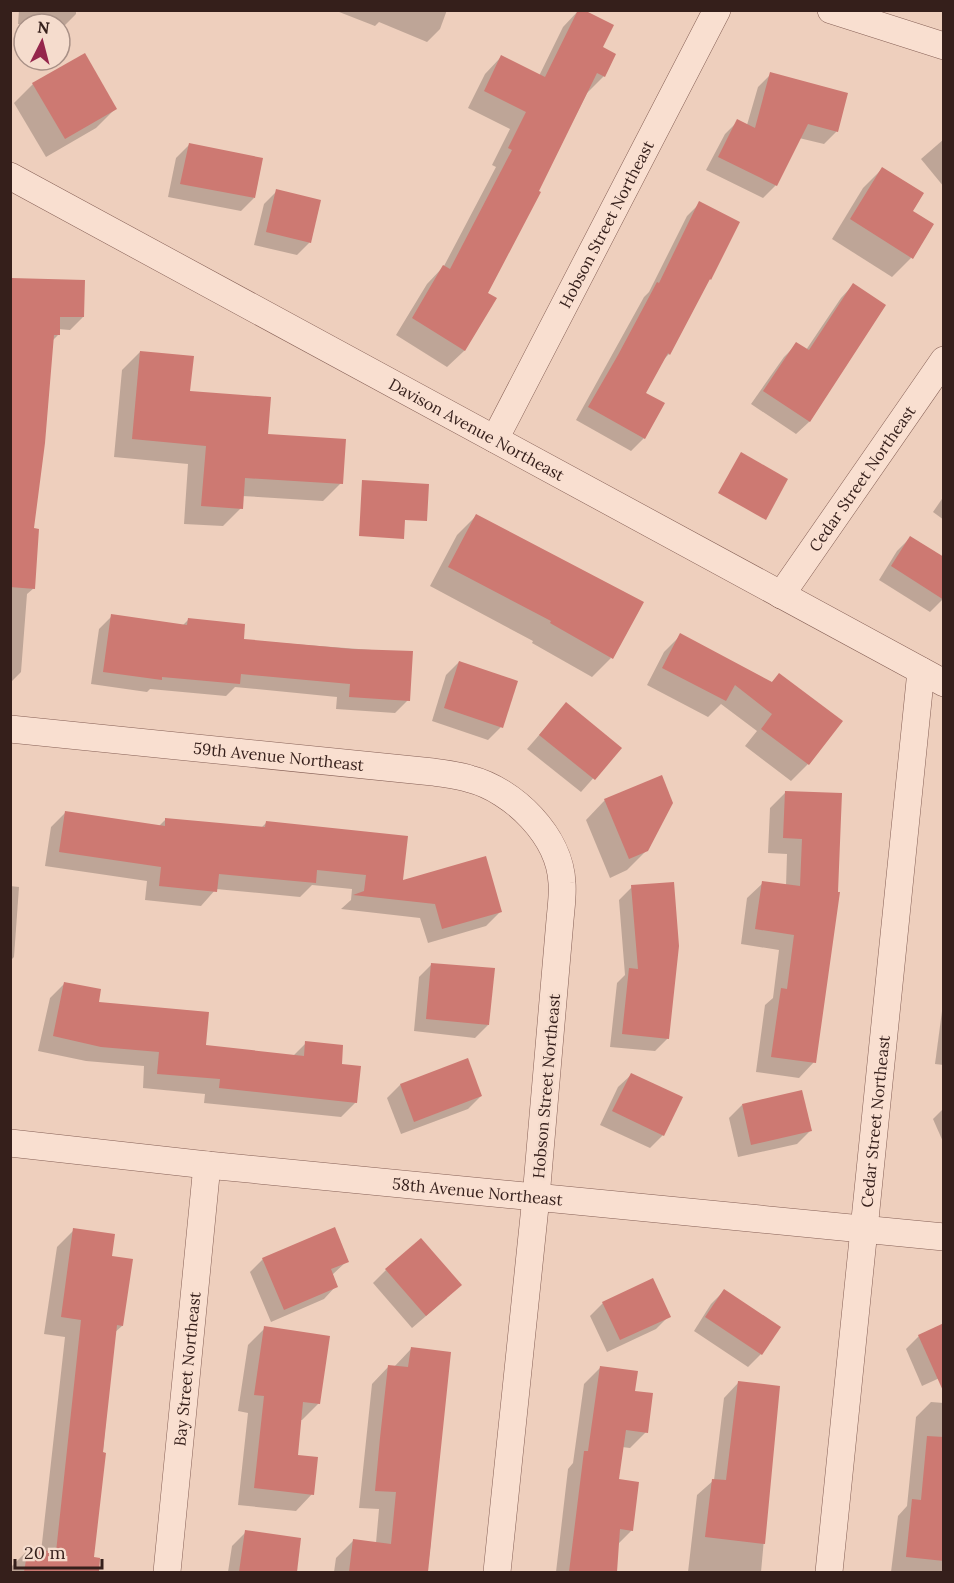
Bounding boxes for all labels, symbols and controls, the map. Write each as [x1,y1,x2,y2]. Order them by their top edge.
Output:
north arrow [12,12,72,72]
text: N [36,16,51,38]
street label: Hobson Street Northeast [555,136,658,311]
street label: Davison Avenue Northeast [385,374,569,485]
street label: Cedar Street Northeast [804,401,920,555]
street label: 59th Avenue Northeast [192,738,366,775]
street label: Hobson Street Northeast [528,992,564,1179]
street label: Cedar Street Northeast [856,1033,894,1209]
street label: 58th Avenue Northeast [391,1173,564,1210]
street label: Bay Street Northeast [169,1290,205,1447]
scale bar [15,1532,102,1570]
text: 20 m [24,1541,66,1564]

